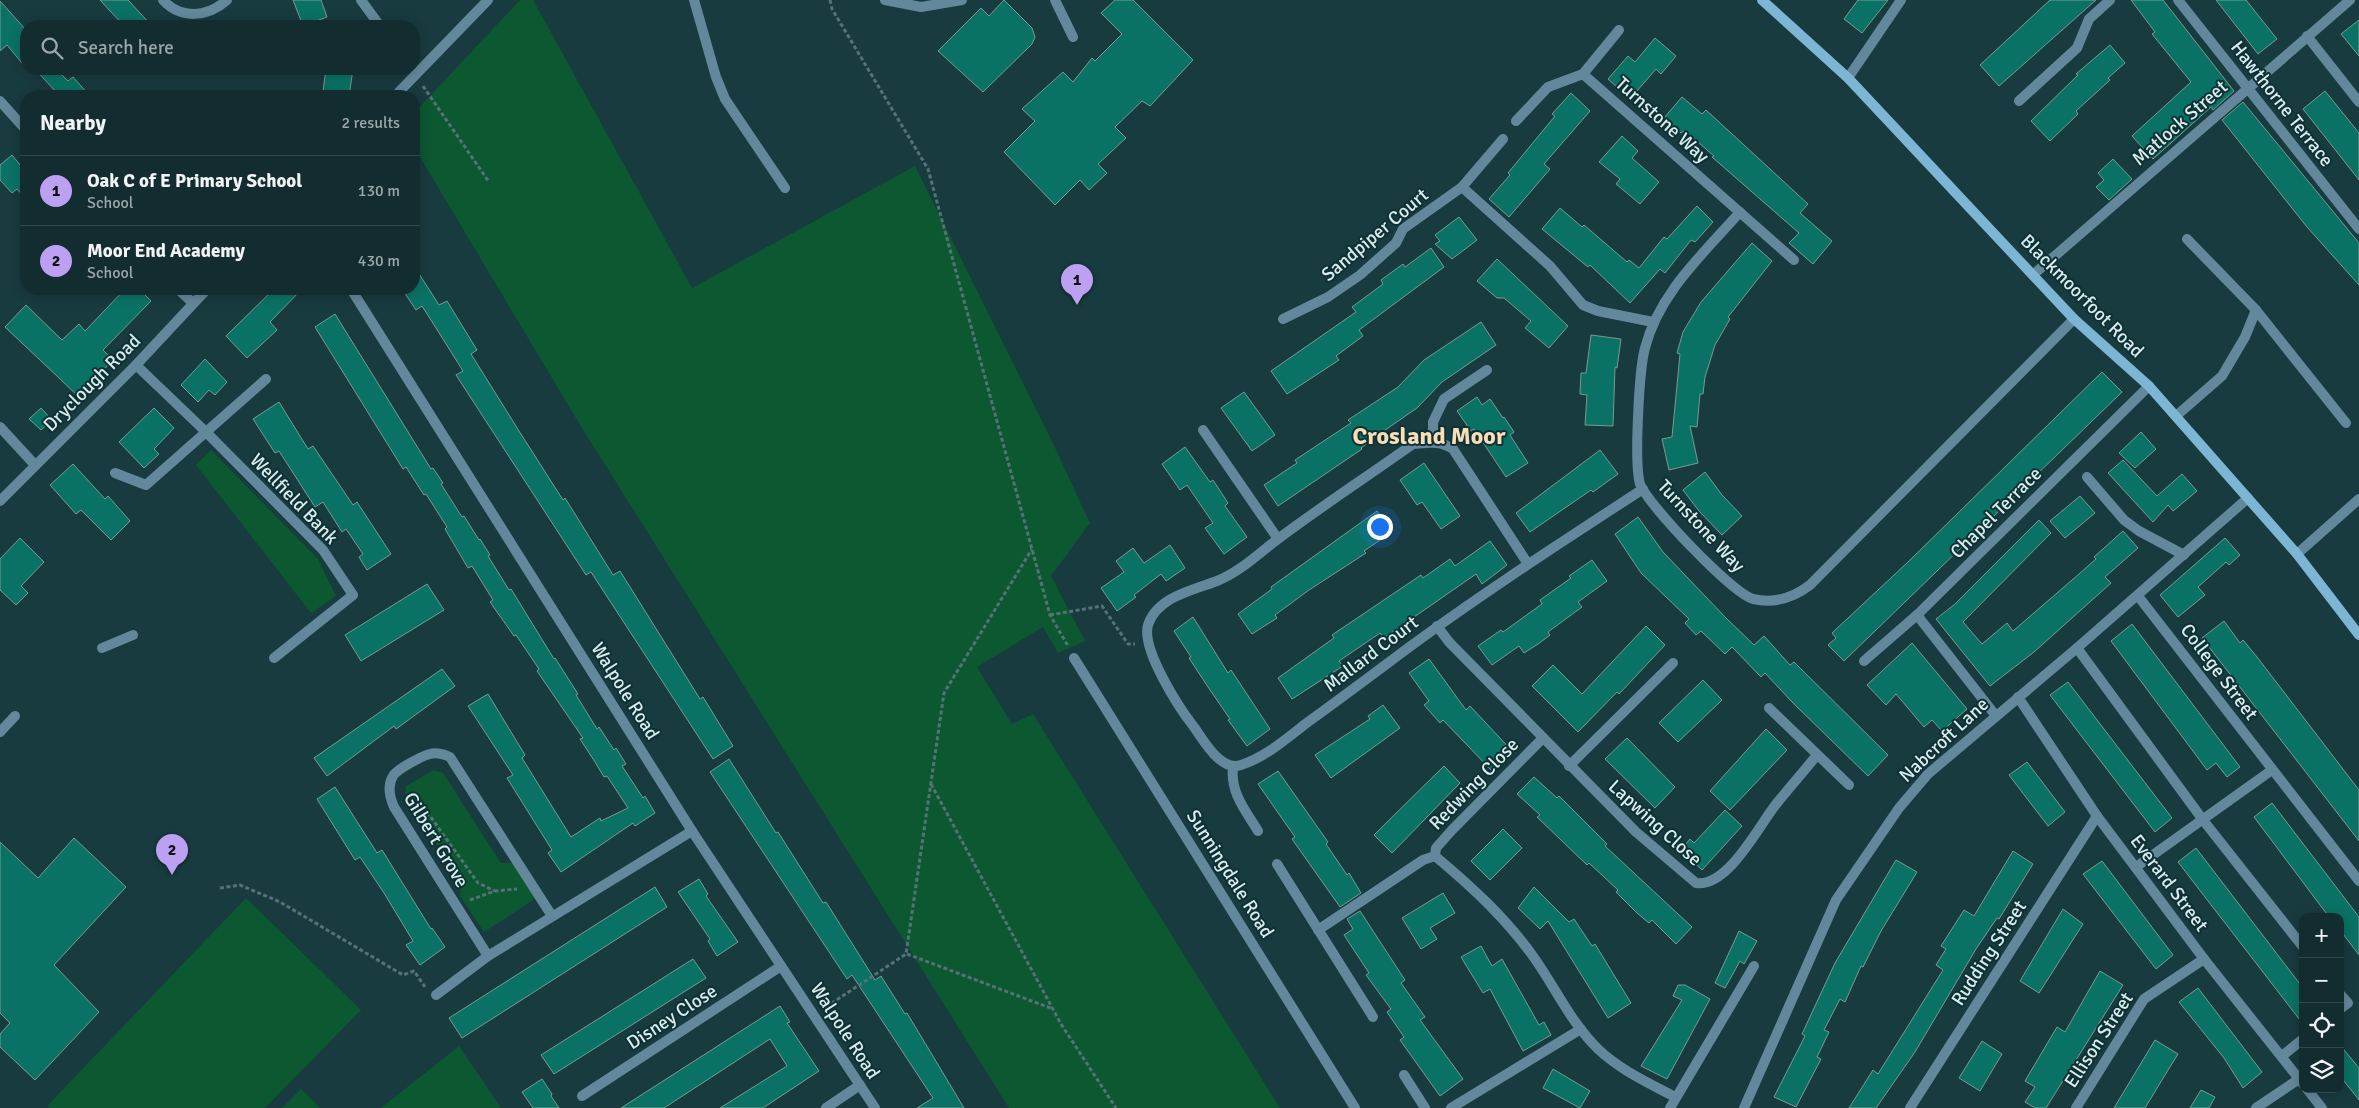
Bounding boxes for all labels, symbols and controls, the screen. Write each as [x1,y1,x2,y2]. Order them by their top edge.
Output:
search box [20,20,420,75]
icon: search [38,34,66,62]
text: Search here [78,36,174,60]
street label: Hawthorne Terrace [2225,36,2339,172]
street label: Turnstone Way [1610,72,1714,168]
street label: Matlock Street [2127,75,2233,171]
text: Nearby [40,110,106,136]
text: 2 results [341,113,400,133]
text: Oak C of E Primary School [87,169,302,193]
text: 1 [52,181,60,201]
text: 130 m [358,181,400,201]
street label: Sandpiper Court [1317,183,1434,287]
text: School [87,193,133,213]
street label: Blackmoorfoot Road [2015,229,2149,363]
text: Moor End Academy [87,239,245,263]
text: 2 [52,251,60,271]
text: 430 m [358,251,400,271]
text: School [87,263,133,283]
pin: 1 [1061,264,1093,305]
street label: Dryclough Road [38,329,146,437]
district label: Crosland Moor [1353,421,1506,451]
street label: Wellfield Bank [245,449,344,550]
street label: Chapel Terrace [1945,462,2047,564]
street label: Turnstone Way [1652,475,1750,577]
your location [1367,514,1393,540]
street label: Mallard Court [1319,610,1423,697]
street label: College Street [2175,619,2263,725]
street label: Walpole Road [586,638,664,744]
street label: Nabcroft Lane [1894,692,1994,788]
street label: Redwing Close [1424,733,1524,835]
street label: Lapwing Close [1603,775,1707,871]
street label: Gilbert Grove [398,788,474,892]
street label: Sunningdale Road [1181,805,1279,943]
street label: Everard Street [2125,830,2214,937]
pin: 2 [156,834,188,875]
street label: Rudding Street [1946,896,2032,1010]
map controls [2299,913,2344,1093]
button: + [2299,913,2344,958]
button: − [2299,958,2344,1003]
street label: Walpole Road [805,978,885,1084]
street label: Disney Close [622,979,722,1055]
street label: Ellison Street [2059,987,2139,1092]
button: locate [2299,1003,2344,1048]
button: layers [2299,1048,2344,1093]

